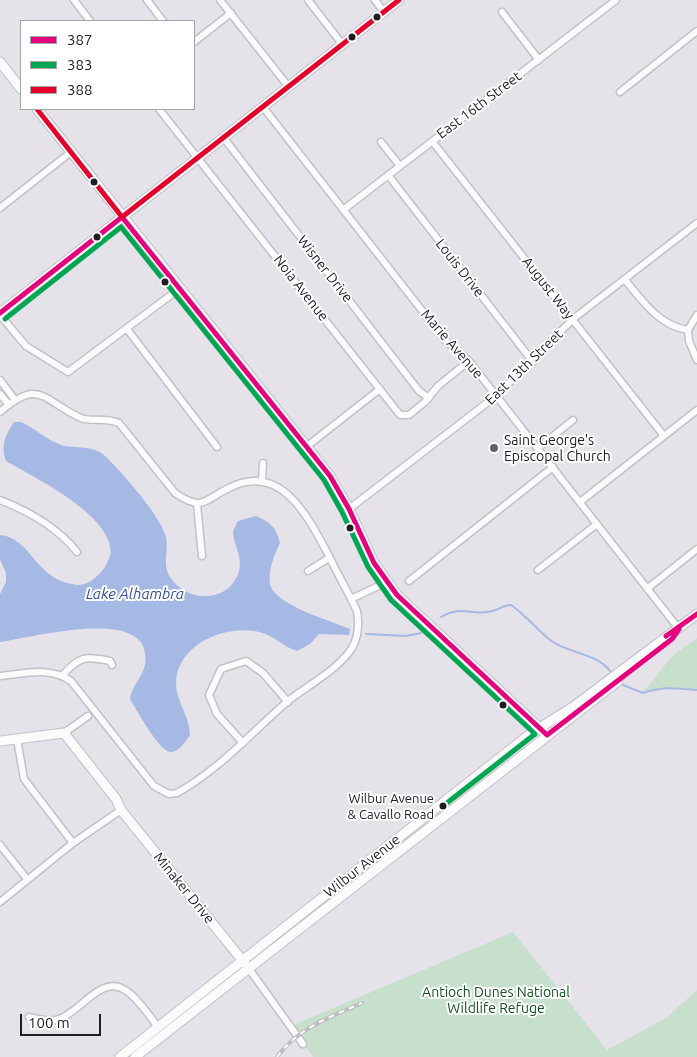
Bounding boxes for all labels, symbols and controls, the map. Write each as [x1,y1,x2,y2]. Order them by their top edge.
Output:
unlabelled marker [372,12,382,22]
legend [20,20,195,110]
text: 387 [67,31,92,48]
unlabelled marker [347,32,357,42]
text: 383 [67,56,92,73]
street label: East 16th Street [433,68,525,142]
text: 388 [67,81,92,98]
unlabelled marker [89,177,99,187]
unlabelled marker [92,232,102,242]
street label: Wisner Drive [294,232,356,306]
street label: Louis Drive [432,236,488,300]
street label: Noia Avenue [270,252,332,324]
street label: August Way [518,253,578,323]
unlabelled marker [160,277,170,287]
street label: Marie Avenue [417,306,487,382]
street label: East 13th Street [482,326,566,408]
place label: Saint George's Episcopal Church [504,432,611,464]
marker: Saint George's Episcopal Church [488,442,500,454]
unlabelled marker [345,523,355,533]
water label: Lake Alhambra [86,585,184,603]
unlabelled marker [498,700,508,710]
place label: Wilbur Avenue & Cavallo Road [347,791,434,822]
marker: Wilbur Avenue & Cavallo Road [438,801,448,811]
street label: Wilbur Avenue [321,831,403,901]
street label: Minaker Drive [150,849,218,927]
park label: Antioch Dunes National Wildlife Refuge [422,984,570,1016]
scale bar [22,1004,104,1036]
text: 100 m [28,1014,70,1031]

